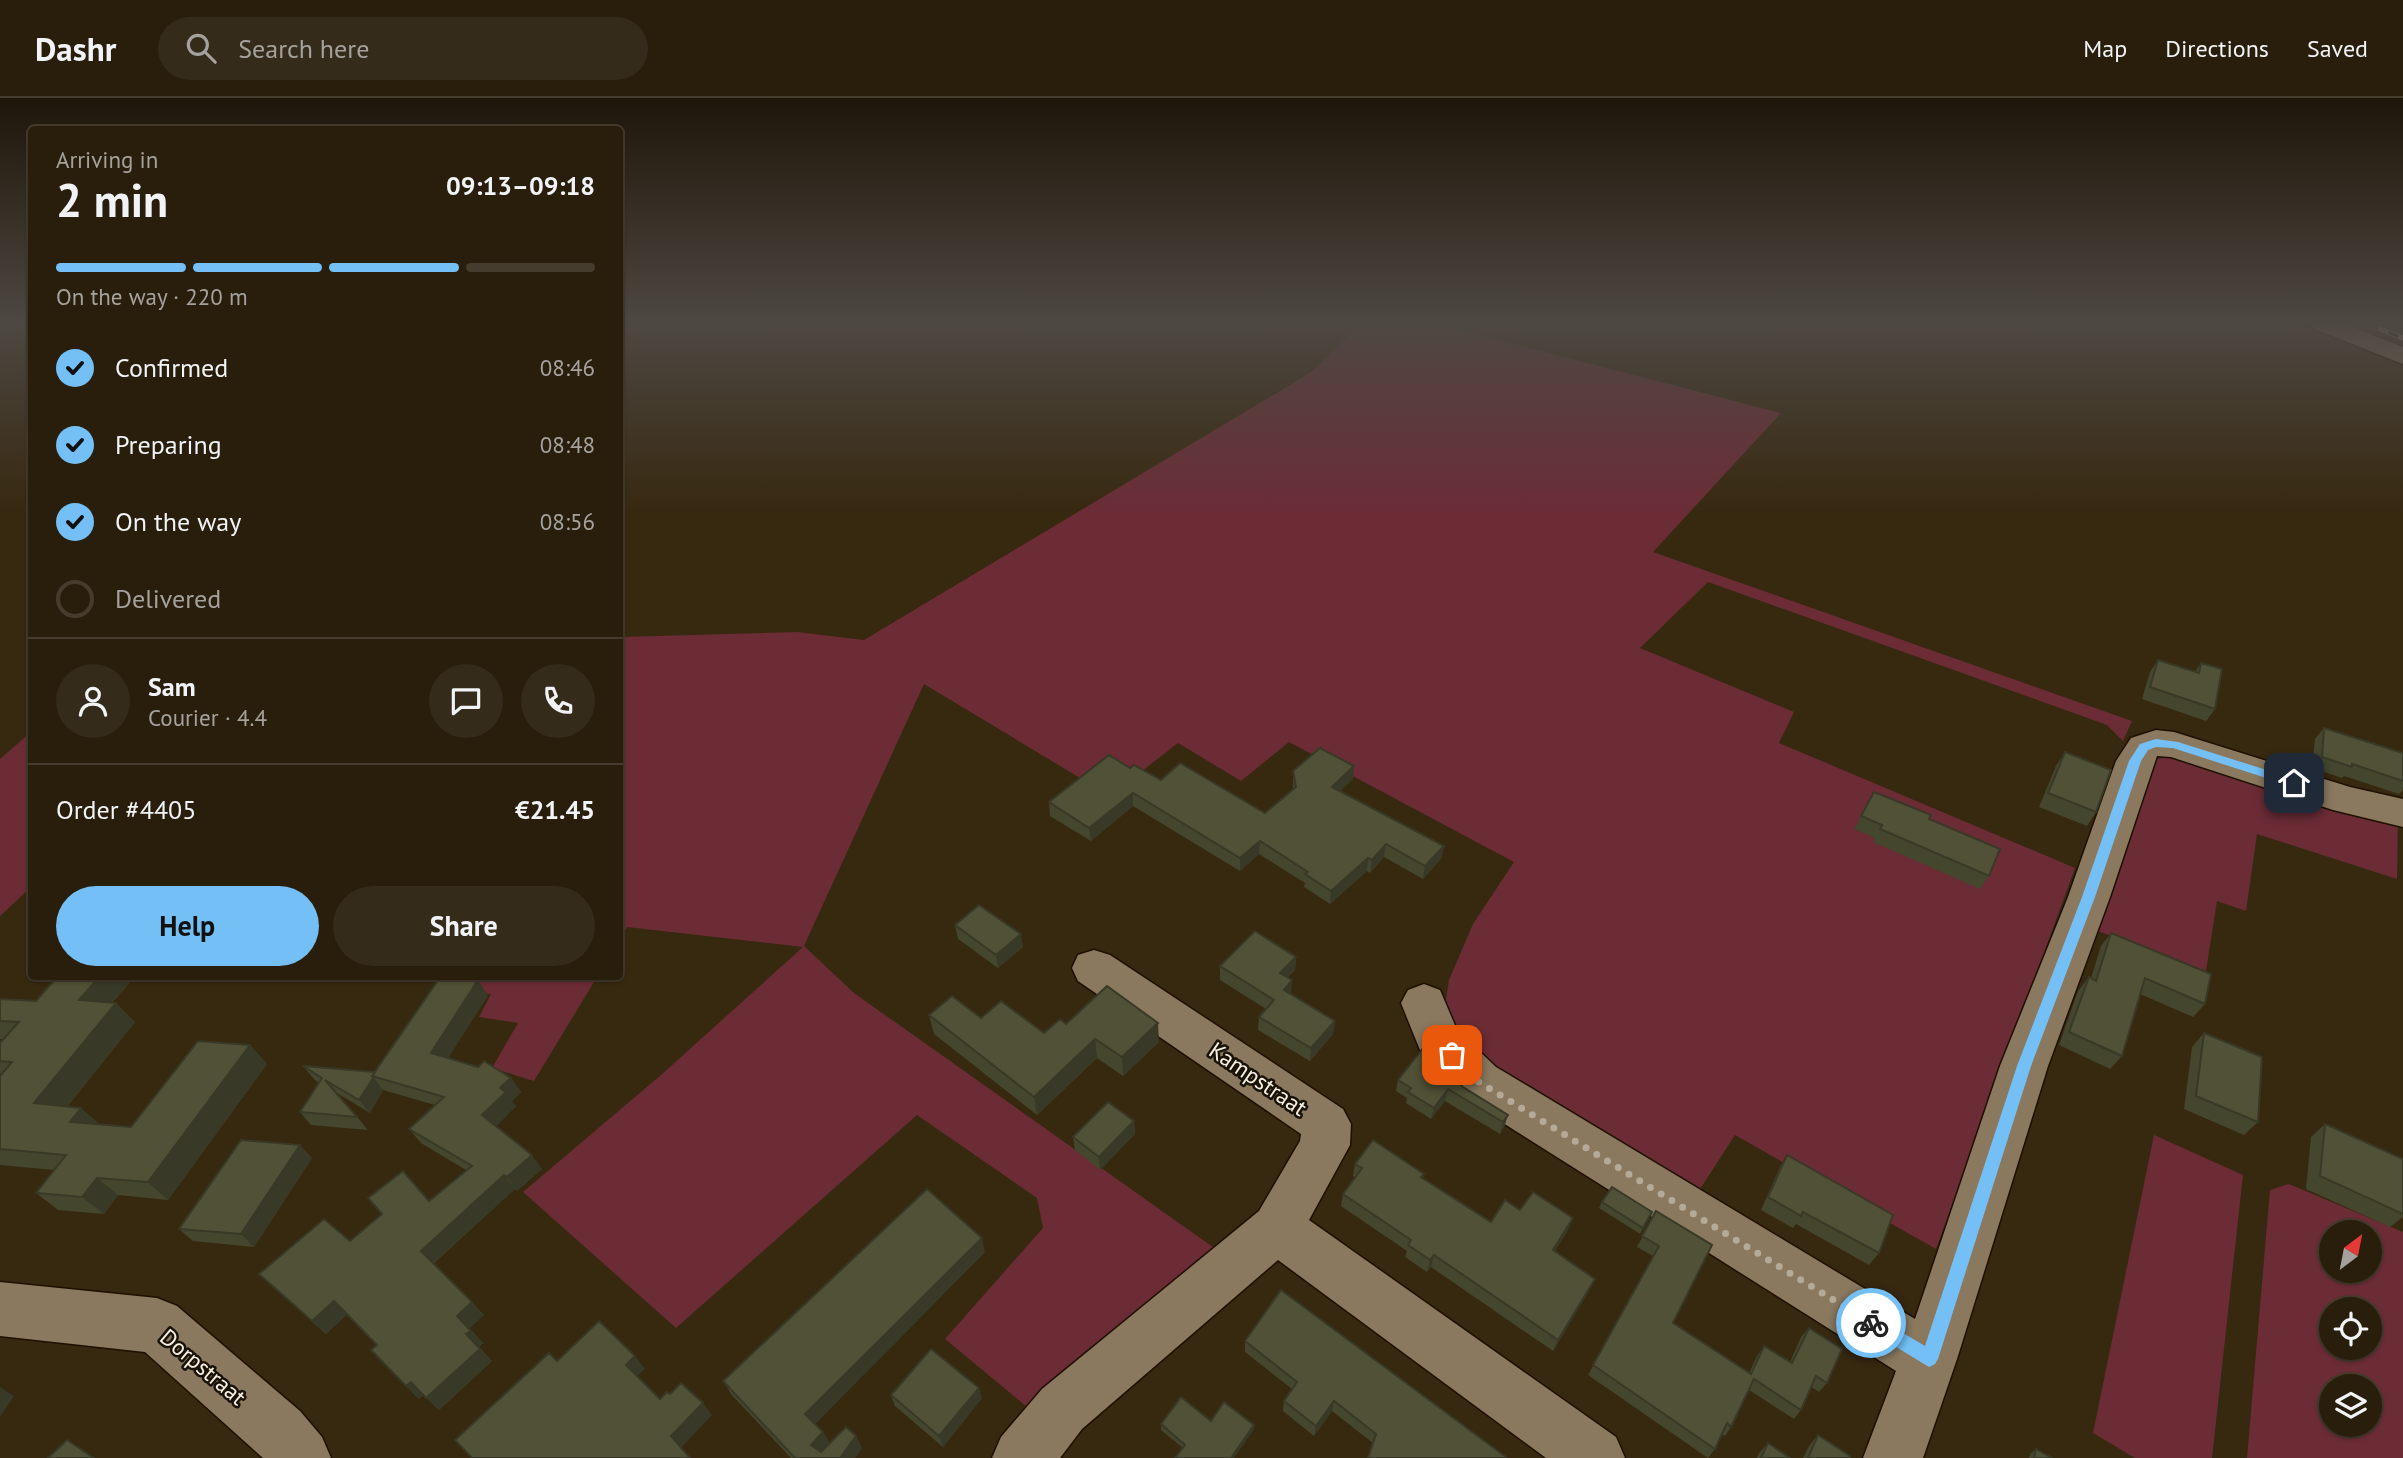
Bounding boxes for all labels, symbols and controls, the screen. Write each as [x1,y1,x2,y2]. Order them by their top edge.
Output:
search box [158,17,648,80]
text: Dashr [35,27,116,70]
icon: search [182,29,220,67]
text: Search here [238,32,369,65]
text: Map [2083,33,2127,64]
text: Directions [2165,33,2269,64]
text: Saved [2307,33,2368,64]
text: Arriving in [56,145,158,174]
text: 09:13–09:18 [446,169,595,202]
text: 2 min [56,170,168,230]
text: On the way · 220 m [56,282,248,311]
icon: check [56,349,94,387]
text: Confirmed [115,351,228,384]
text: 08:46 [540,353,595,382]
icon: check [56,426,94,464]
text: Preparing [115,428,222,461]
text: 08:48 [540,430,595,459]
icon: check [56,503,94,541]
text: On the way [115,505,241,538]
text: 08:56 [540,507,595,536]
text: Delivered [115,582,221,615]
button: person [56,664,130,738]
button: chat [429,664,503,738]
button: phone [521,664,595,738]
text: Sam [148,670,196,703]
text: Courier · 4.4 [148,703,267,732]
pin [2264,753,2324,813]
icon: home [2275,764,2313,802]
text: Order #4405 [56,793,196,826]
text: €21.45 [515,793,595,826]
button: Help [56,886,319,966]
button: Share [333,886,595,966]
pin [1422,1025,1482,1085]
street label: Kampstraat [1204,1035,1313,1122]
icon: bag [1433,1036,1471,1074]
north arrow [2319,1220,2382,1283]
map controls [2319,1220,2382,1437]
courier [1836,1288,1906,1358]
button: locate [2319,1297,2382,1360]
icon: bike [1852,1304,1890,1342]
street label: Dorpstraat [154,1322,252,1411]
button: layers [2319,1374,2382,1437]

